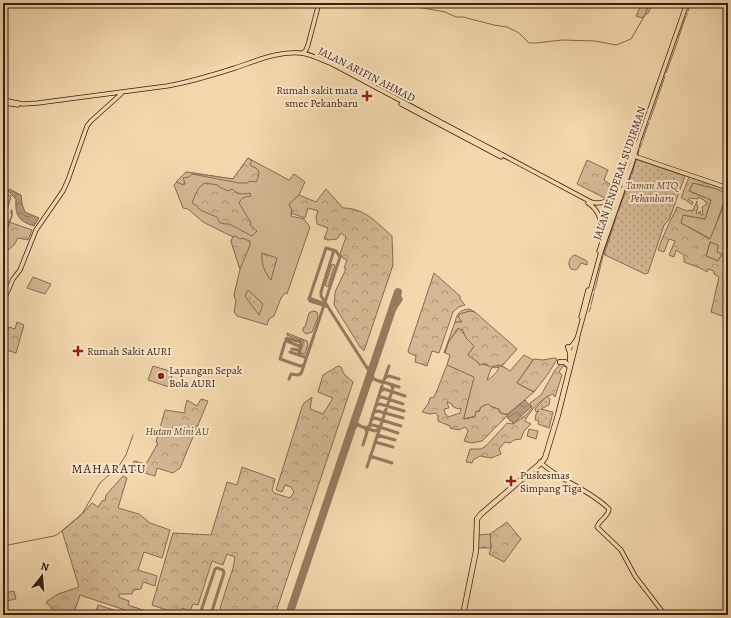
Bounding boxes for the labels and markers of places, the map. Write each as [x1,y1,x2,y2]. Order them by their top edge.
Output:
place label: Rumah sakit mata smec Pekanbaru [276,83,359,111]
marker: Rumah sakit mata smec Pekanbaru [361,90,373,102]
place label: Rumah Sakit AURI [87,344,171,359]
marker: Rumah Sakit AURI [72,345,84,357]
place label: Lapangan Sepak Bola AURI [169,363,243,391]
marker: Lapangan Sepak Bola AURI [156,371,166,381]
place label: Puskesmas Simpang Tiga [520,468,583,496]
marker: Puskesmas Simpang Tiga [505,475,517,487]

